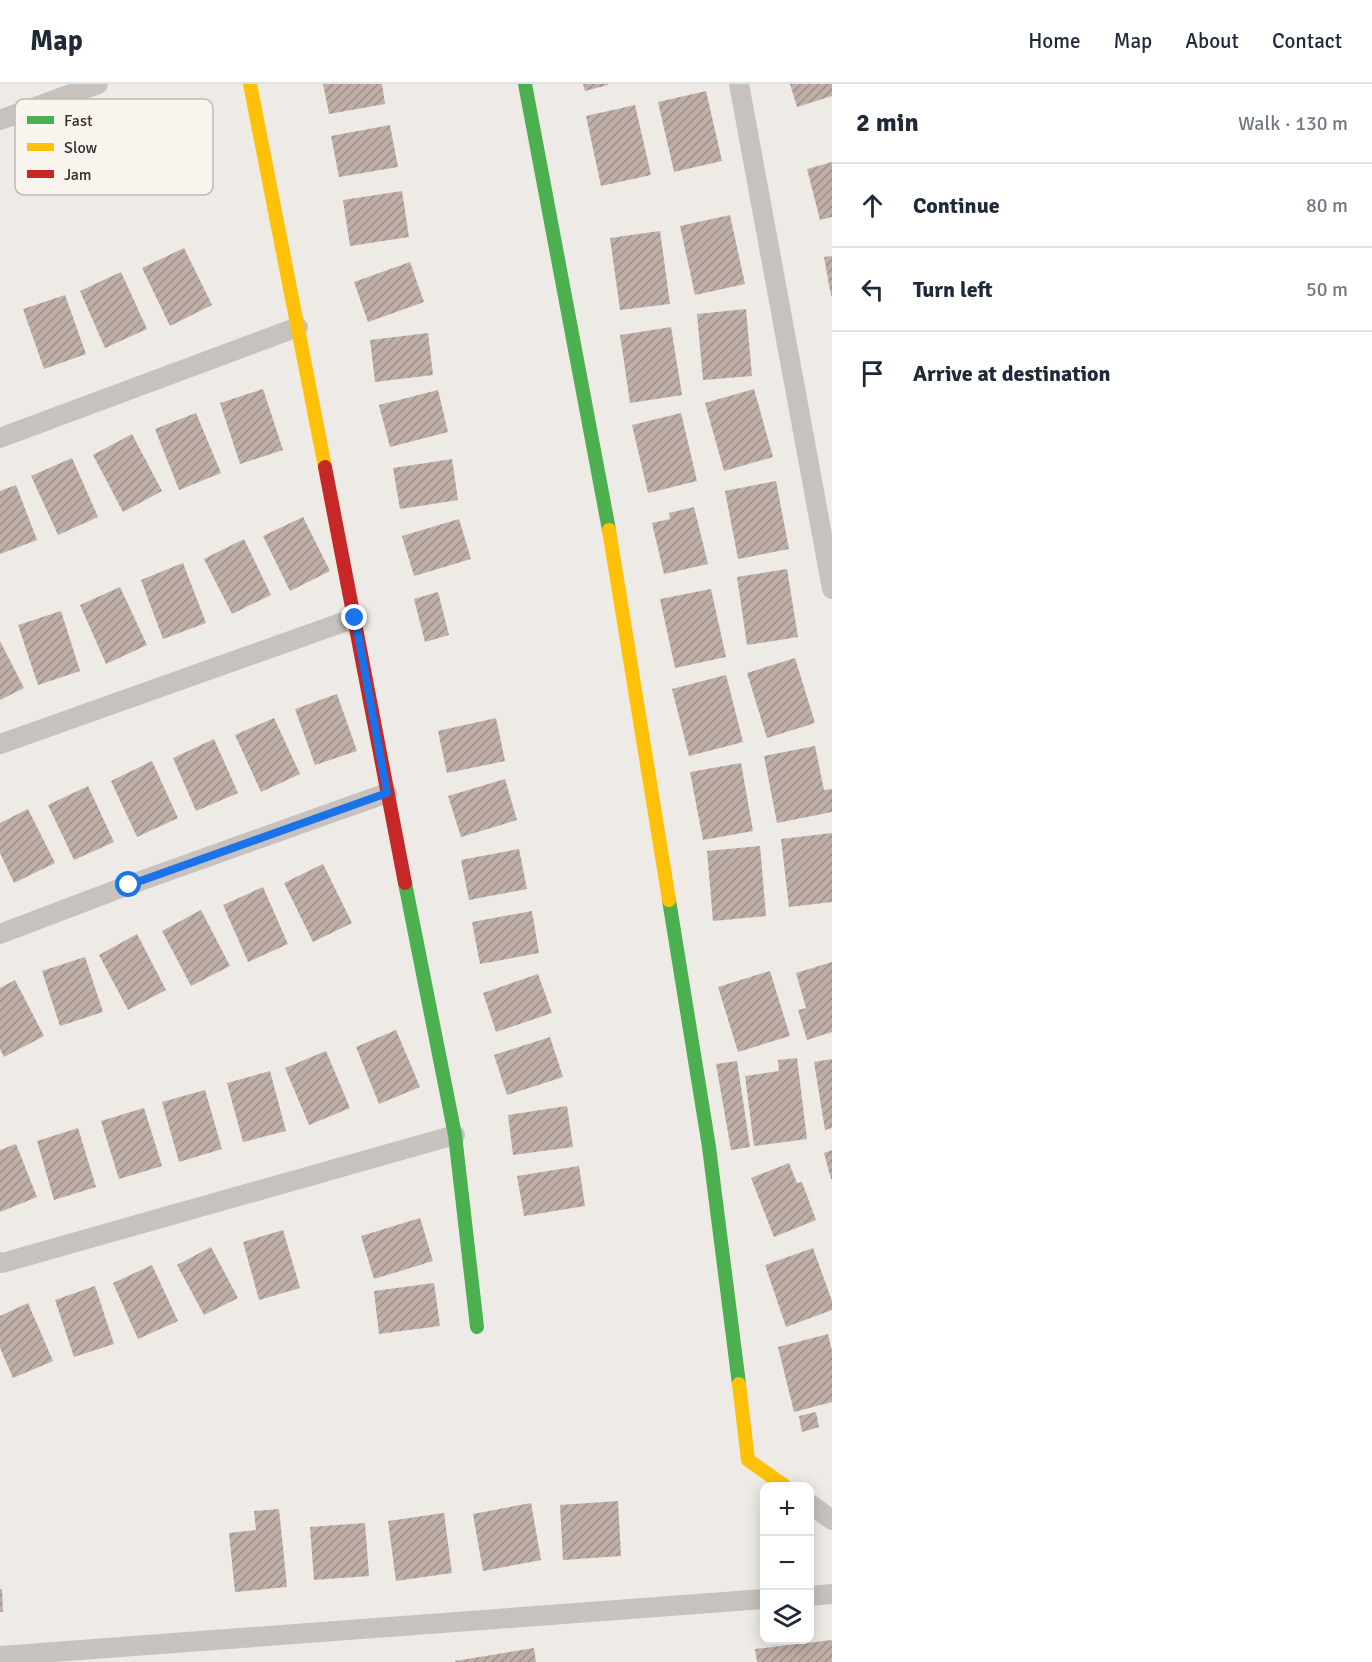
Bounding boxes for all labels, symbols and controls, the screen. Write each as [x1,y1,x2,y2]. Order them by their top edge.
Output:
text: Map [30,24,83,58]
text: Home [1028,28,1081,54]
text: Map [1114,28,1152,54]
text: About [1185,28,1239,54]
text: Contact [1272,28,1342,54]
legend [15,99,213,195]
text: 2 min [856,107,919,139]
text: Fast [64,111,93,131]
text: Walk · 130 m [1238,111,1348,136]
text: Slow [64,138,98,158]
text: Jam [64,165,92,185]
icon: ahead [856,189,889,222]
text: Continue [913,192,1000,219]
text: 80 m [1306,193,1348,218]
icon: left [856,273,889,306]
text: Turn left [913,276,993,303]
text: 50 m [1306,277,1348,302]
icon: arrive [856,357,889,390]
text: Arrive at destination [913,360,1110,387]
route end [341,604,367,630]
route start [115,871,141,897]
map controls [760,1482,814,1644]
button: + [760,1482,814,1536]
button: − [760,1536,814,1590]
button: layers [760,1590,814,1644]

